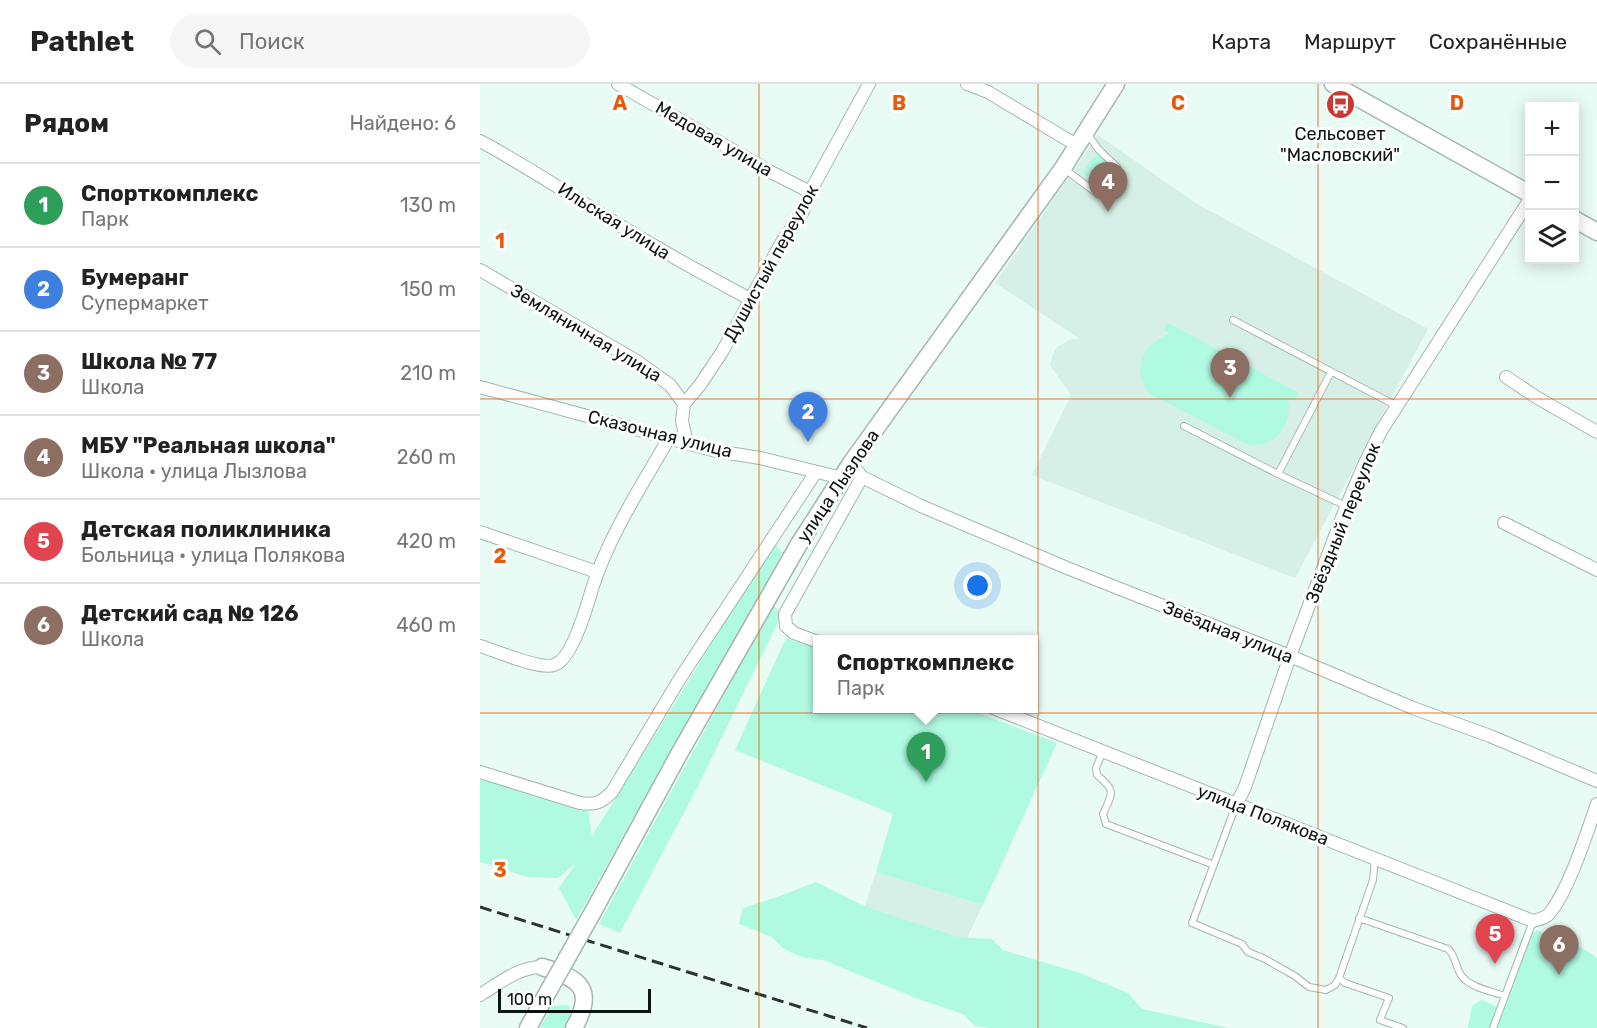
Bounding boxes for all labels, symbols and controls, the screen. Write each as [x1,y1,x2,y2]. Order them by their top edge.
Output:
search box [170,14,590,68]
text: Pathlet [30,25,134,58]
icon: search [191,25,224,58]
text: Поиск [239,28,305,55]
text: Карта [1211,29,1271,54]
text: Маршрут [1304,29,1396,54]
text: Сохранённые [1429,29,1567,54]
bus stop icon: Сельсовет "Масловский" [1324,89,1356,121]
text: A [613,91,628,115]
text: B [892,91,906,115]
text: C [1171,91,1185,115]
text: D [1450,91,1464,115]
street label: Медовая улица [652,97,776,181]
map controls [1525,102,1579,264]
button: + [1525,102,1579,156]
text: Рядом [24,108,109,139]
text: Найдено: 6 [350,111,456,135]
place label: Сельсовет "Масловский" [1280,123,1400,166]
button: − [1525,156,1579,210]
pin: 4 [1088,162,1128,212]
street label: Ильская улица [554,178,674,264]
text: Спорткомплекс [81,180,258,207]
street label: Душистый переулок [719,180,823,345]
text: 1 [39,193,48,217]
text: 130 m [400,193,456,217]
text: Парк [81,207,129,231]
button: layers [1525,210,1579,264]
text: 1 [495,229,505,253]
text: Бумеранг [81,264,189,291]
text: 2 [37,277,50,301]
text: 150 m [400,277,456,301]
street label: Земляничная улица [506,279,666,387]
text: Супермаркет [81,291,209,315]
text: Школа № 77 [81,348,217,375]
pin: 3 [1210,348,1250,398]
text: 3 [37,361,50,385]
text: 210 m [400,361,456,385]
text: Школа [81,375,144,399]
pin: 2 [788,392,828,442]
street label: Сказочная улица [586,405,734,463]
street label: улица Лызлова [792,425,884,547]
text: МБУ "Реальная школа" [81,432,336,459]
street label: Звёздный переулок [1301,439,1385,607]
text: 4 [37,445,50,469]
text: 260 m [397,445,456,469]
text: Школа · улица Лызлова [81,459,307,483]
text: Детская поликлиника [81,516,331,543]
text: 5 [37,529,50,553]
text: 420 m [396,529,456,553]
text: Больница · улица Полякова [81,543,345,567]
text: 2 [494,544,507,568]
your location [963,571,992,600]
street label: Звёздная улица [1160,596,1296,668]
text: Детский сад № 126 [81,600,299,627]
text: 6 [37,613,50,637]
text: 460 m [396,613,456,637]
text: Школа [81,627,144,651]
popup [813,635,1038,713]
text: Спорткомплекс [837,649,1014,676]
text: Парк [837,676,885,700]
pin: 1 [906,732,946,782]
street label: улица Полякова [1194,780,1332,850]
text: 3 [493,858,507,882]
pin: 5 [1476,914,1514,964]
pin: 6 [1540,926,1578,975]
scale bar [498,986,651,1014]
text: 100 m [507,990,552,1009]

